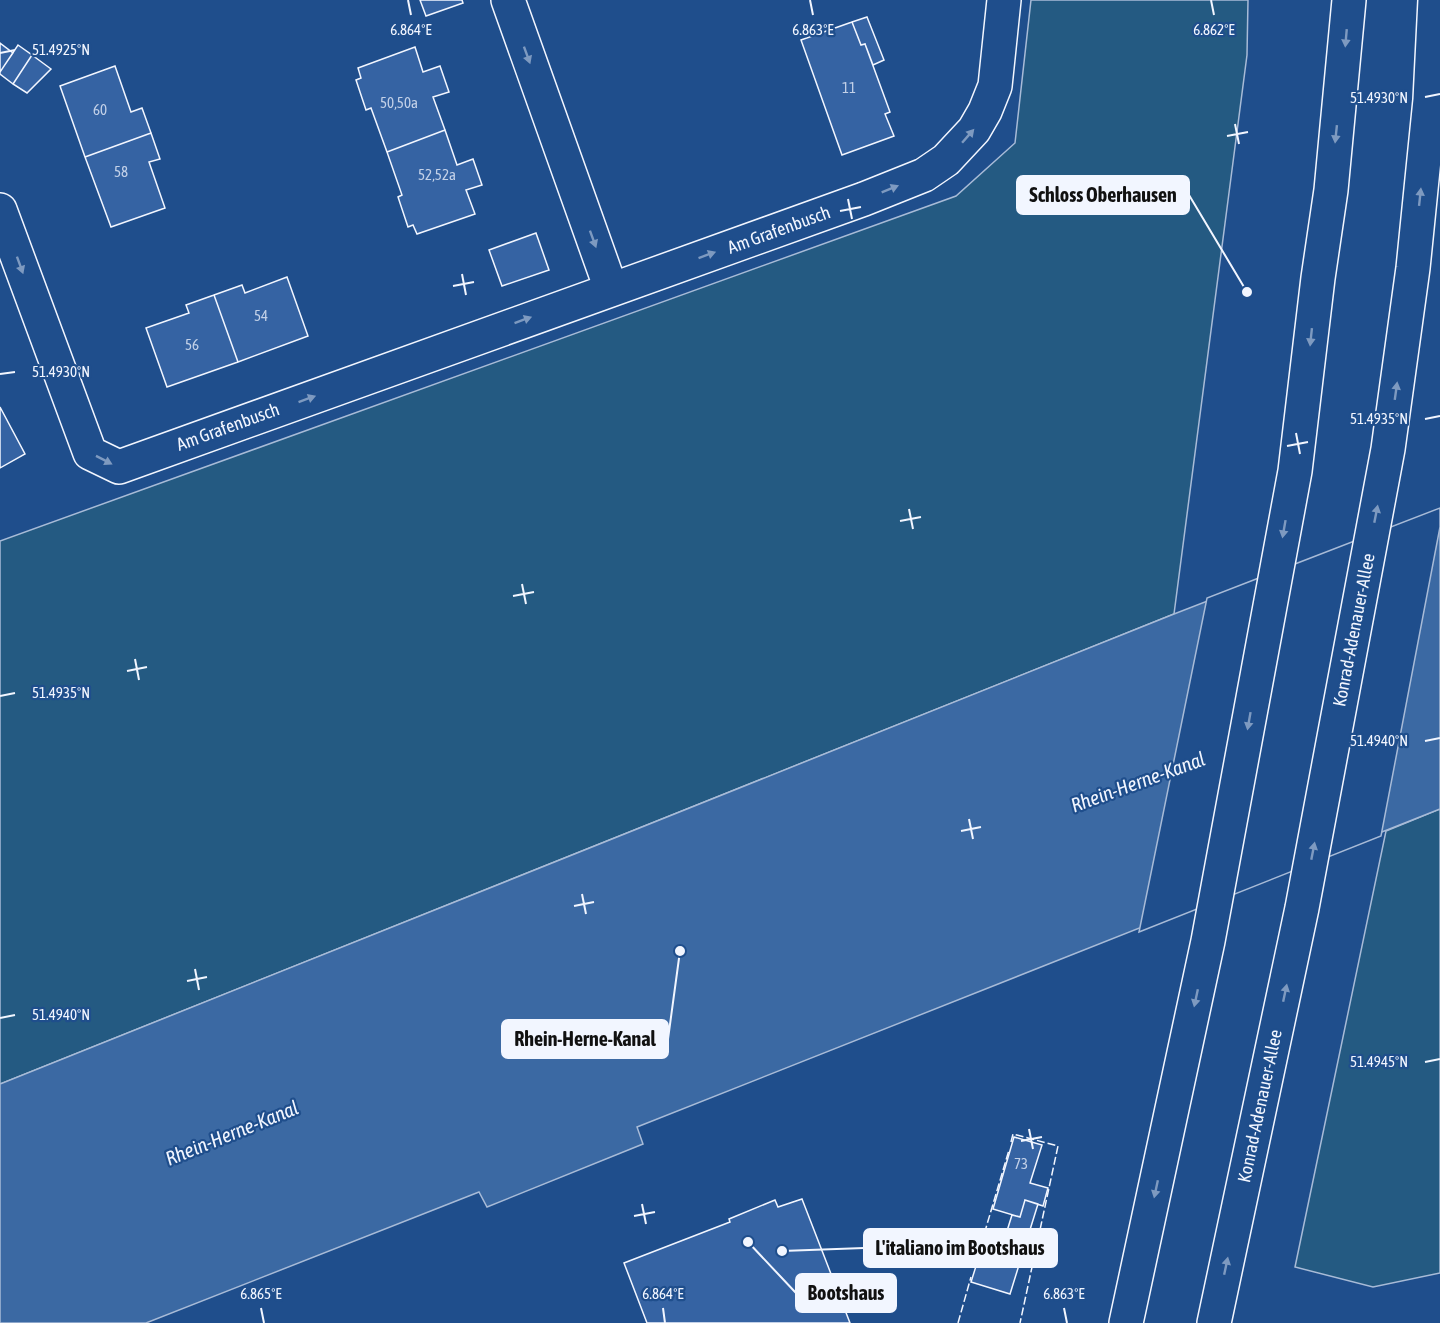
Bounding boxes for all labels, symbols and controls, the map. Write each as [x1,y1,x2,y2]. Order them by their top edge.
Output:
text: 6.864°E [390,21,432,38]
text: 6.863°E [792,21,834,38]
text: 6.862°E [1193,21,1235,38]
one-way arrow [1341,29,1351,48]
text: 51.4925°N [32,41,90,58]
one-way arrow [523,46,533,64]
house number: 11 [842,79,856,96]
text: 51.4930°N [1350,89,1408,106]
house number: 50,50a [380,94,418,111]
house number: 60 [93,101,107,118]
one-way arrow [1331,125,1341,144]
one-way arrow [961,129,975,144]
house number: 58 [114,163,128,180]
house number: 52,52a [418,166,456,183]
callout: Schloss Oberhausen [1017,176,1189,214]
text: Schloss Oberhausen [1029,183,1177,206]
one-way arrow [882,184,900,194]
one-way arrow [1415,188,1425,207]
street label: Am Grafenbusch [725,201,833,258]
one-way arrow [589,230,599,248]
one-way arrow [698,249,716,259]
one-way arrow [16,256,26,274]
house number: 54 [254,307,268,324]
one-way arrow [515,315,533,325]
one-way arrow [1306,327,1316,346]
house number: 56 [185,336,199,353]
text: 51.4930°N [32,363,90,380]
one-way arrow [1391,381,1400,400]
one-way arrow [298,393,316,403]
street label: Am Grafenbusch [174,398,282,455]
text: 51.4935°N [1350,410,1408,427]
one-way arrow [96,455,113,464]
one-way arrow [1371,505,1380,524]
one-way arrow [1279,520,1288,539]
street label: Konrad-Adenauer-Allee [1328,551,1379,708]
text: 51.4935°N [32,684,90,701]
one-way arrow [1244,711,1253,730]
text: 51.4940°N [1350,732,1408,749]
water label: Rhein-Herne-Kanal [1067,747,1208,817]
one-way arrow [1309,841,1318,860]
one-way arrow [1280,984,1290,1002]
one-way arrow [1191,989,1200,1008]
text: 51.4940°N [32,1006,90,1023]
callout: Rhein-Herne-Kanal [502,1020,668,1058]
text: Rhein-Herne-Kanal [514,1027,656,1050]
street label: Konrad-Adenauer-Allee [1233,1028,1286,1184]
text: 51.4945°N [1350,1053,1408,1070]
water label: Rhein-Herne-Kanal [162,1095,302,1170]
house number: 73 [1014,1155,1028,1172]
one-way arrow [1150,1180,1160,1198]
callout: L'italiano im Bootshaus [864,1229,1057,1267]
text: L'italiano im Bootshaus [875,1236,1045,1259]
one-way arrow [1222,1256,1231,1275]
callout: Bootshaus [796,1274,896,1312]
text: Bootshaus [808,1281,884,1304]
text: 6.865°E [240,1285,282,1302]
text: 6.864°E [642,1285,684,1302]
text: 6.863°E [1043,1285,1085,1302]

